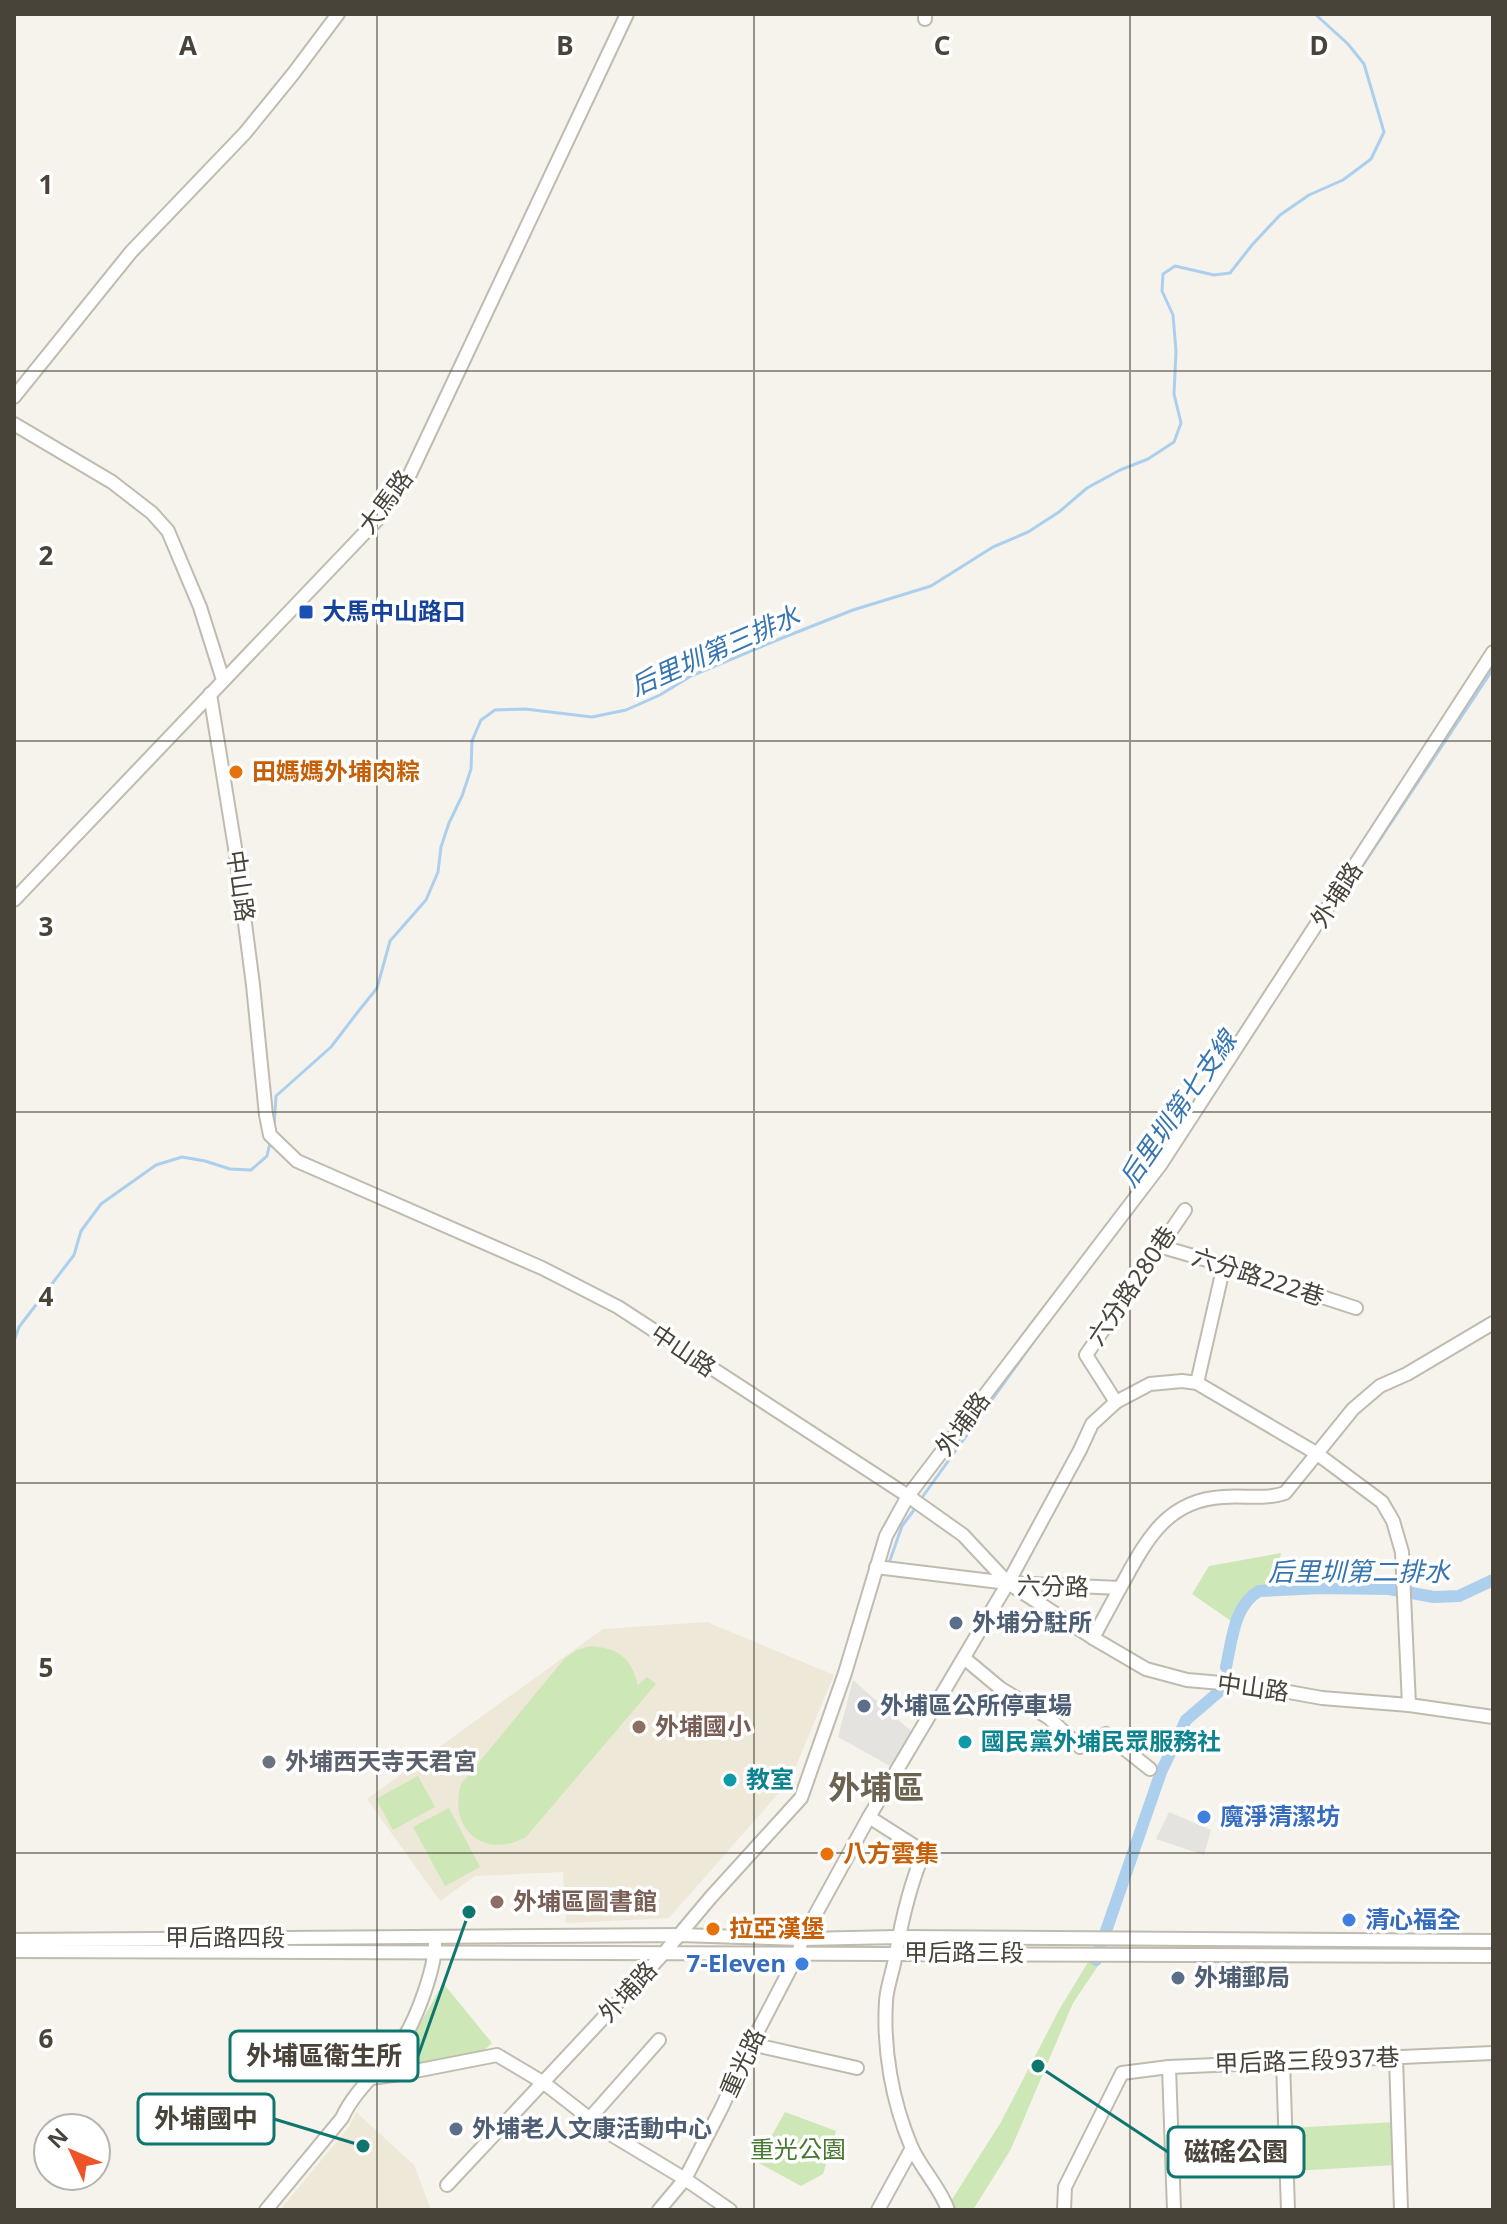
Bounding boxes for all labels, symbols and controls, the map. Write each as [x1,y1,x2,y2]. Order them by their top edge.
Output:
text: A [179,27,197,63]
text: B [556,27,574,63]
text: C [934,27,950,63]
text: D [1309,27,1329,63]
text: 1 [39,166,53,202]
street label: 大馬路 [350,462,420,540]
text: 2 [39,537,54,573]
place label: 大馬中山路口 [322,594,466,627]
water label: 后里圳第三排水 [624,596,806,704]
marker: 大馬中山路口 [297,603,315,621]
place label: 田媽媽外埔肉粽 [252,754,420,787]
marker: 田媽媽外埔肉粽 [227,763,245,781]
street label: 中山路 [220,848,263,924]
street label: 外埔路 [1302,855,1369,933]
text: 3 [39,908,53,944]
water label: 后里圳第七支線 [1110,1021,1246,1193]
street label: 六分路280巷 [1079,1219,1183,1351]
street label: 六分路222巷 [1188,1239,1329,1312]
text: 4 [39,1278,54,1314]
street label: 中山路 [645,1316,723,1384]
street label: 外埔路 [927,1384,997,1462]
water label: 后里圳第二排水 [1268,1553,1451,1589]
street label: 六分路 [1017,1568,1089,1603]
place label: 外埔分駐所 [972,1605,1092,1638]
marker: 外埔分駐所 [947,1614,965,1632]
text: 5 [39,1649,53,1685]
street label: 中山路 [1215,1665,1291,1708]
place label: 外埔區公所停車場 [880,1688,1072,1721]
marker: 外埔區公所停車場 [855,1697,873,1715]
place label: 外埔國小 [655,1709,751,1742]
marker: 外埔國小 [630,1718,648,1736]
place label: 國民黨外埔民眾服務社 [981,1724,1221,1757]
marker: 國民黨外埔民眾服務社 [956,1733,974,1751]
place label: 外埔西天寺天君宮 [285,1744,477,1777]
marker: 外埔西天寺天君宮 [260,1753,278,1771]
place label: 教室 [746,1762,794,1795]
district label: 外埔區 [828,1765,924,1808]
marker: 教室 [721,1771,739,1789]
place label: 魔淨清潔坊 [1220,1799,1340,1832]
marker: 魔淨清潔坊 [1195,1808,1213,1826]
place label: 八方雲集 [843,1836,939,1869]
marker: 八方雲集 [818,1845,836,1863]
place label: 外埔區圖書館 [513,1884,657,1917]
marker: 外埔區圖書館 [488,1893,506,1911]
place label: 清心福全 [1365,1902,1461,1935]
place label: 拉亞漢堡 [729,1911,825,1944]
marker: 清心福全 [1340,1911,1358,1929]
street label: 甲后路四段 [165,1920,285,1953]
marker: 拉亞漢堡 [704,1920,722,1938]
street label: 甲后路三段 [904,1935,1024,1968]
place label: 7-Eleven [687,1946,786,1979]
street label: 外埔路 [590,1953,664,2029]
marker: 7-Eleven [793,1955,811,1973]
place label: 外埔郵局 [1194,1960,1290,1993]
marker: 外埔郵局 [1169,1969,1187,1987]
text: 6 [39,2020,54,2056]
street label: 重光路 [711,2023,772,2102]
callout: 外埔區衛生所 [230,2031,418,2081]
text: 外埔區衛生所 [246,2037,402,2073]
street label: 甲后路三段937巷 [1214,2040,1400,2079]
callout: 外埔國中 [138,2094,274,2144]
text: 外埔國中 [154,2100,258,2136]
place label: 外埔老人文康活動中心 [472,2111,712,2144]
north arrow [32,2112,112,2192]
marker: 外埔老人文康活動中心 [447,2120,465,2138]
text: N [40,2121,74,2154]
callout: 磁磘公園 [1168,2127,1304,2177]
park label: 重光公園 [750,2132,846,2165]
text: 磁磘公園 [1184,2133,1288,2169]

